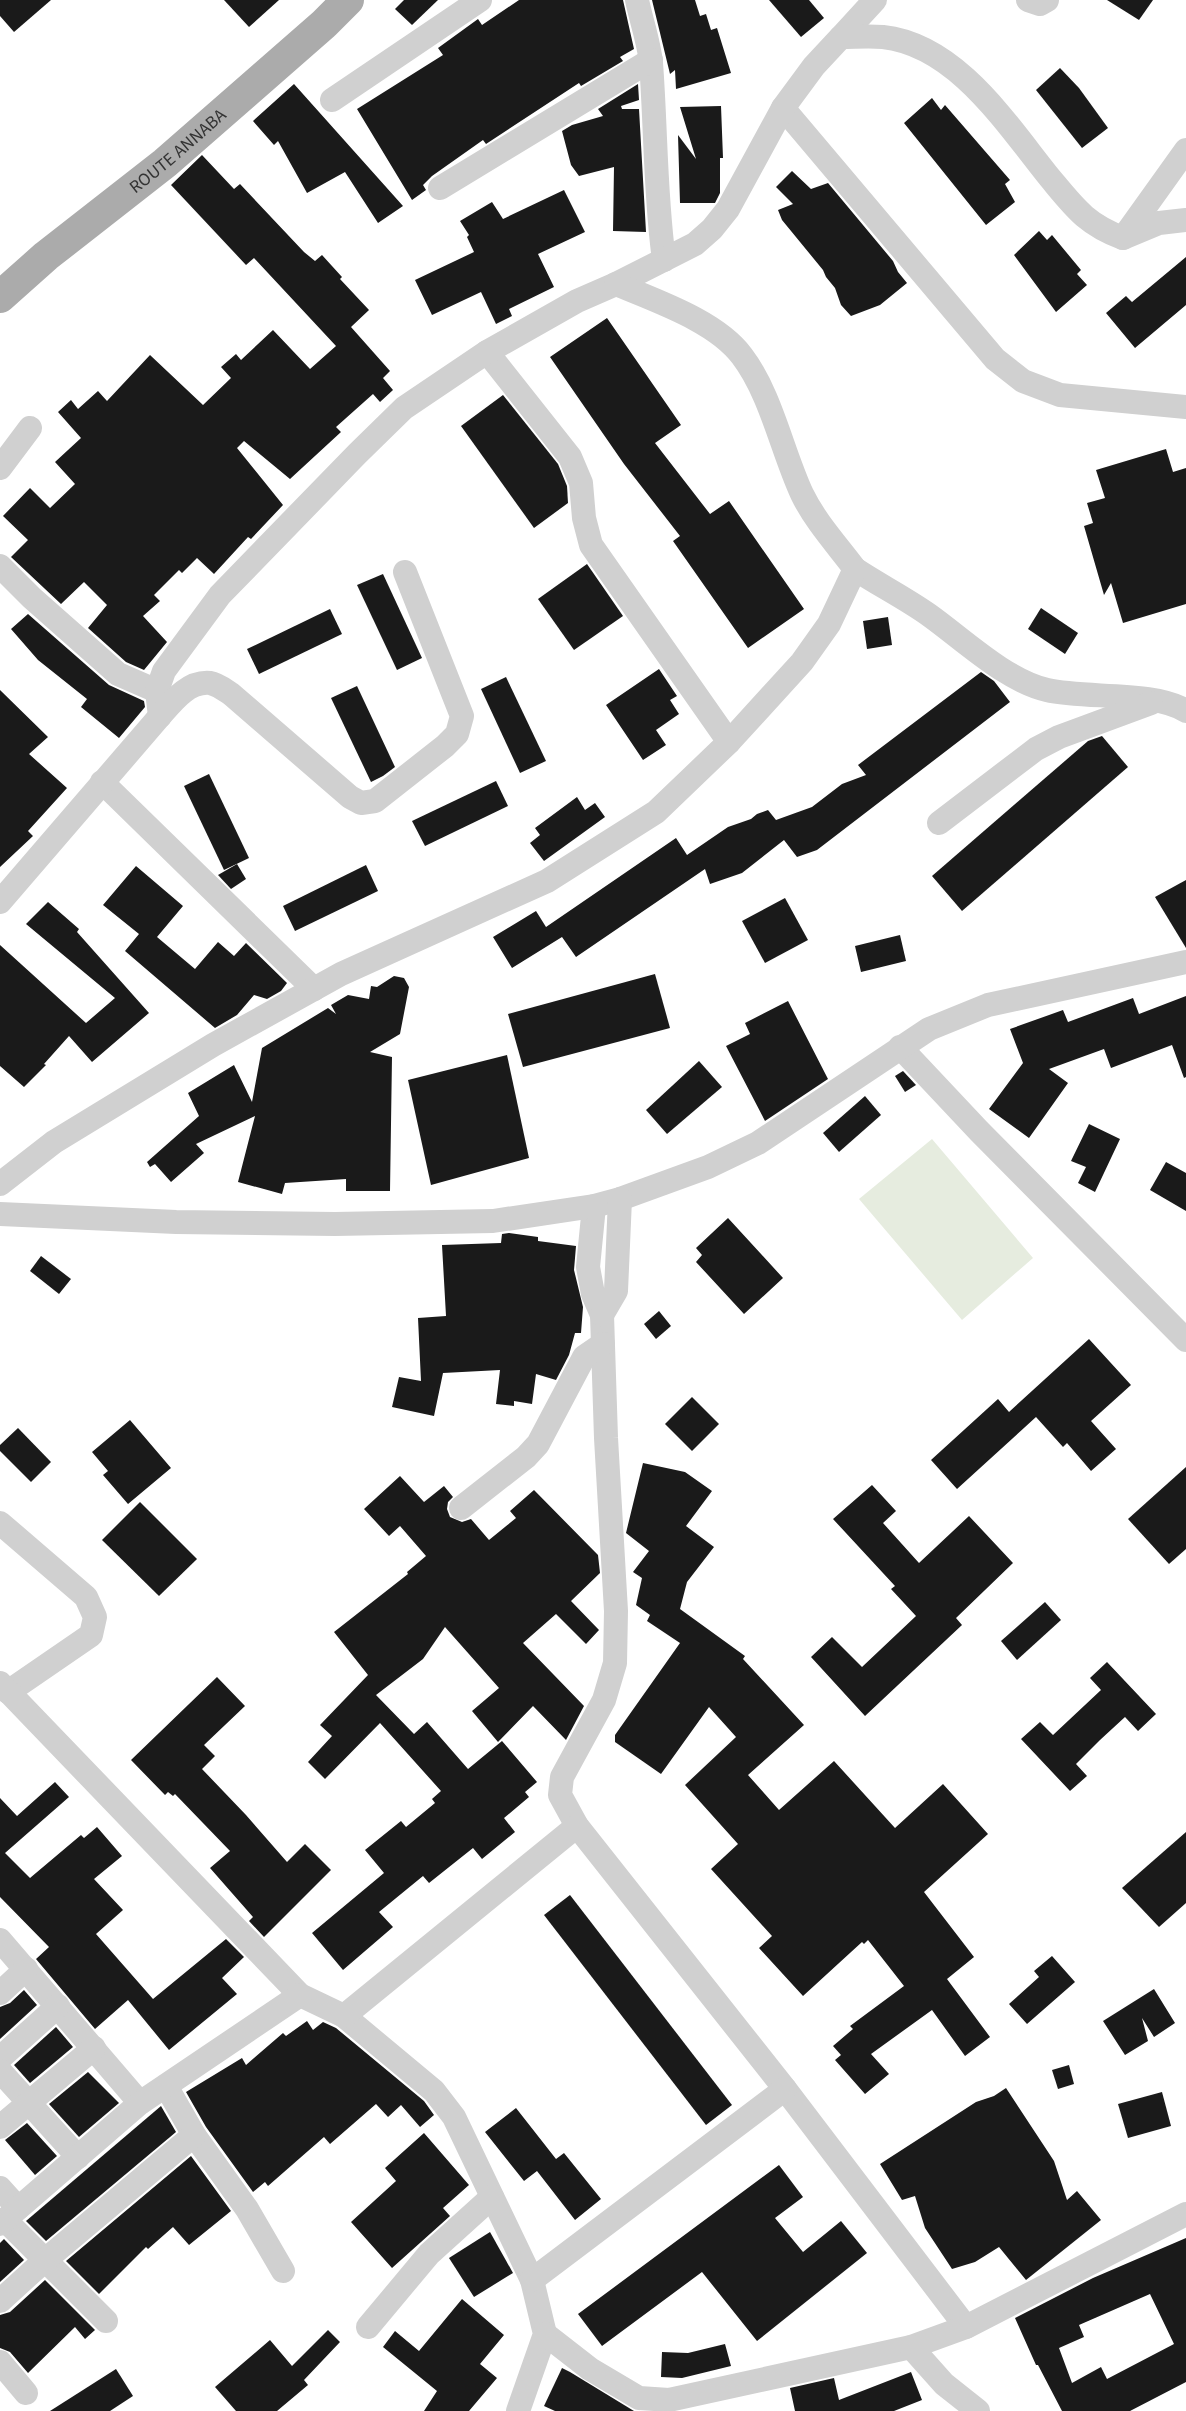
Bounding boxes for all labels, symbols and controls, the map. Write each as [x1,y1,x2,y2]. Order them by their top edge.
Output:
street label: ROUTE ANNABA [124,103,232,199]

